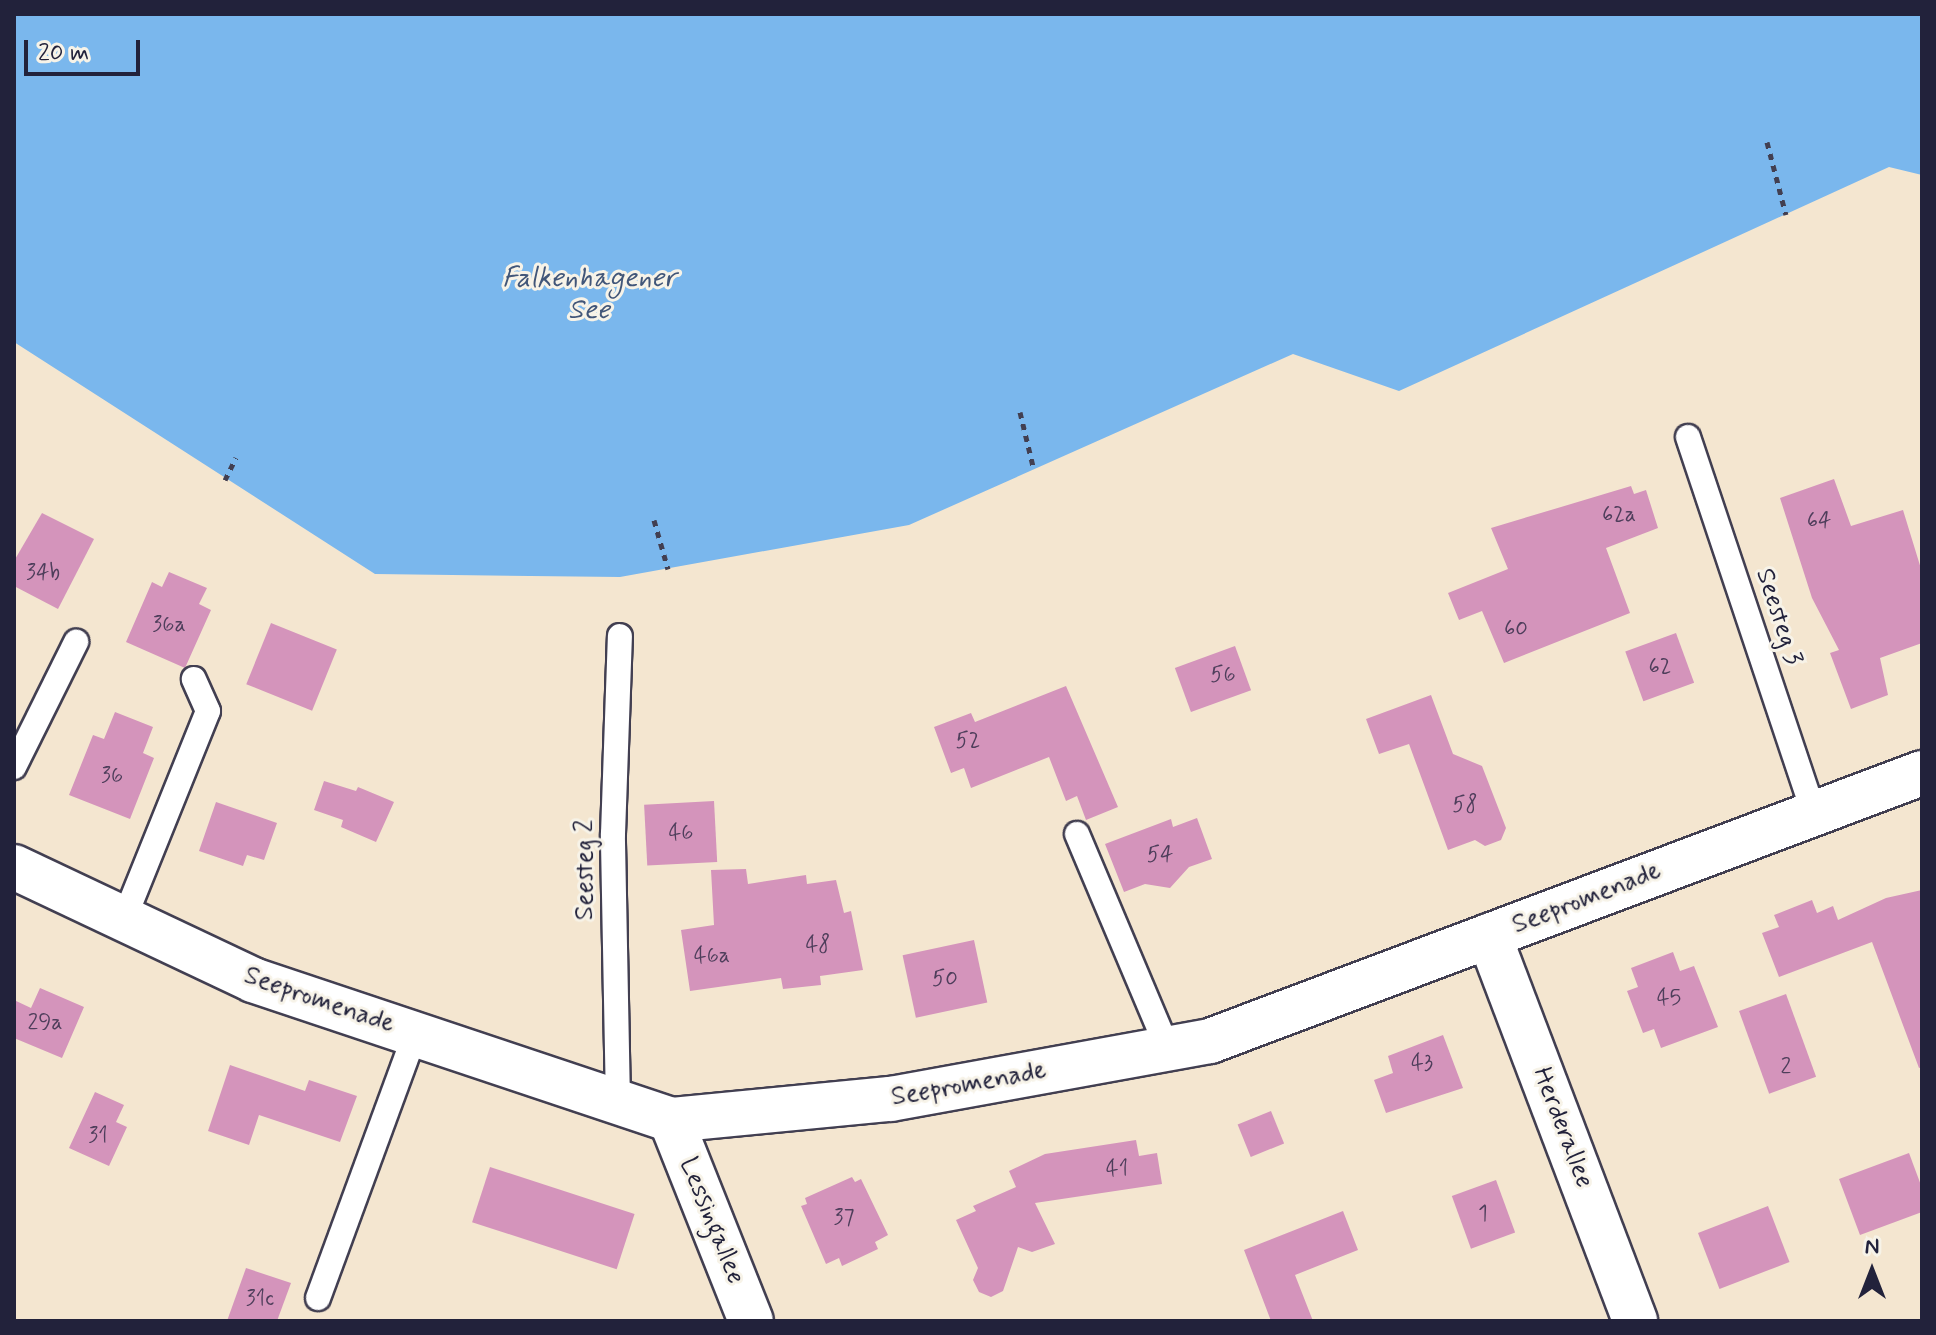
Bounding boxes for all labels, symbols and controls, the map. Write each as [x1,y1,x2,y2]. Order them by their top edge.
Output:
scale bar [28,24,144,74]
text: 20 m [38,38,89,69]
water label: Falkenhagener See [502,262,676,328]
house number: 62a [1602,503,1636,529]
house number: 64 [1807,509,1831,535]
house number: 34b [26,561,60,587]
street label: Seesteg 3 [1748,565,1808,669]
house number: 36a [152,613,186,639]
house number: 60 [1504,617,1528,643]
house number: 62 [1649,655,1671,681]
house number: 56 [1210,663,1236,689]
house number: 52 [956,729,980,755]
house number: 36 [101,764,123,790]
house number: 58 [1452,793,1478,819]
street label: Seesteg 2 [570,820,602,920]
house number: 46 [669,821,693,847]
house number: 54 [1147,843,1173,869]
street label: Seepromenade [1508,856,1666,942]
house number: 48 [806,933,830,959]
house number: 46a [694,944,730,970]
street label: Seepromenade [240,961,398,1041]
house number: 50 [932,967,958,993]
house number: 45 [1657,986,1681,1012]
house number: 29a [27,1011,63,1037]
house number: 43 [1411,1051,1433,1077]
house number: 2 [1781,1055,1791,1081]
street label: Seepromenade [889,1056,1049,1114]
street label: Herderallee [1525,1063,1599,1193]
house number: 31 [88,1124,108,1150]
street label: Lessingallee [671,1153,751,1289]
house number: 41 [1106,1157,1128,1183]
house number: 1 [1478,1202,1488,1228]
house number: 37 [833,1206,855,1232]
north arrow [1832,1231,1912,1311]
text: N [1865,1233,1879,1261]
house number: 31c [246,1287,274,1313]

